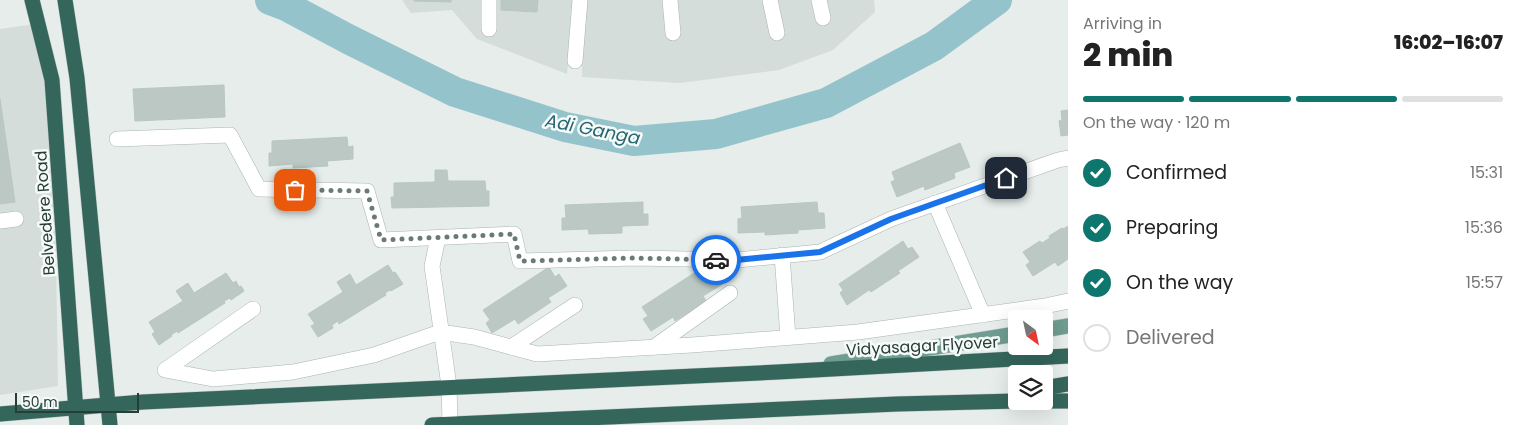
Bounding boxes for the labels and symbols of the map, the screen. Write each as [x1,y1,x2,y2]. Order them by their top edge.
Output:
water label: Adi Ganga [542,107,643,150]
street label: Belvedere Road [29,150,61,276]
pin [985,157,1027,199]
pin [274,169,316,211]
courier [691,235,741,285]
north arrow [1008,310,1052,355]
street label: Vidyasagar Flyover [845,331,999,361]
scale bar [15,390,139,413]

